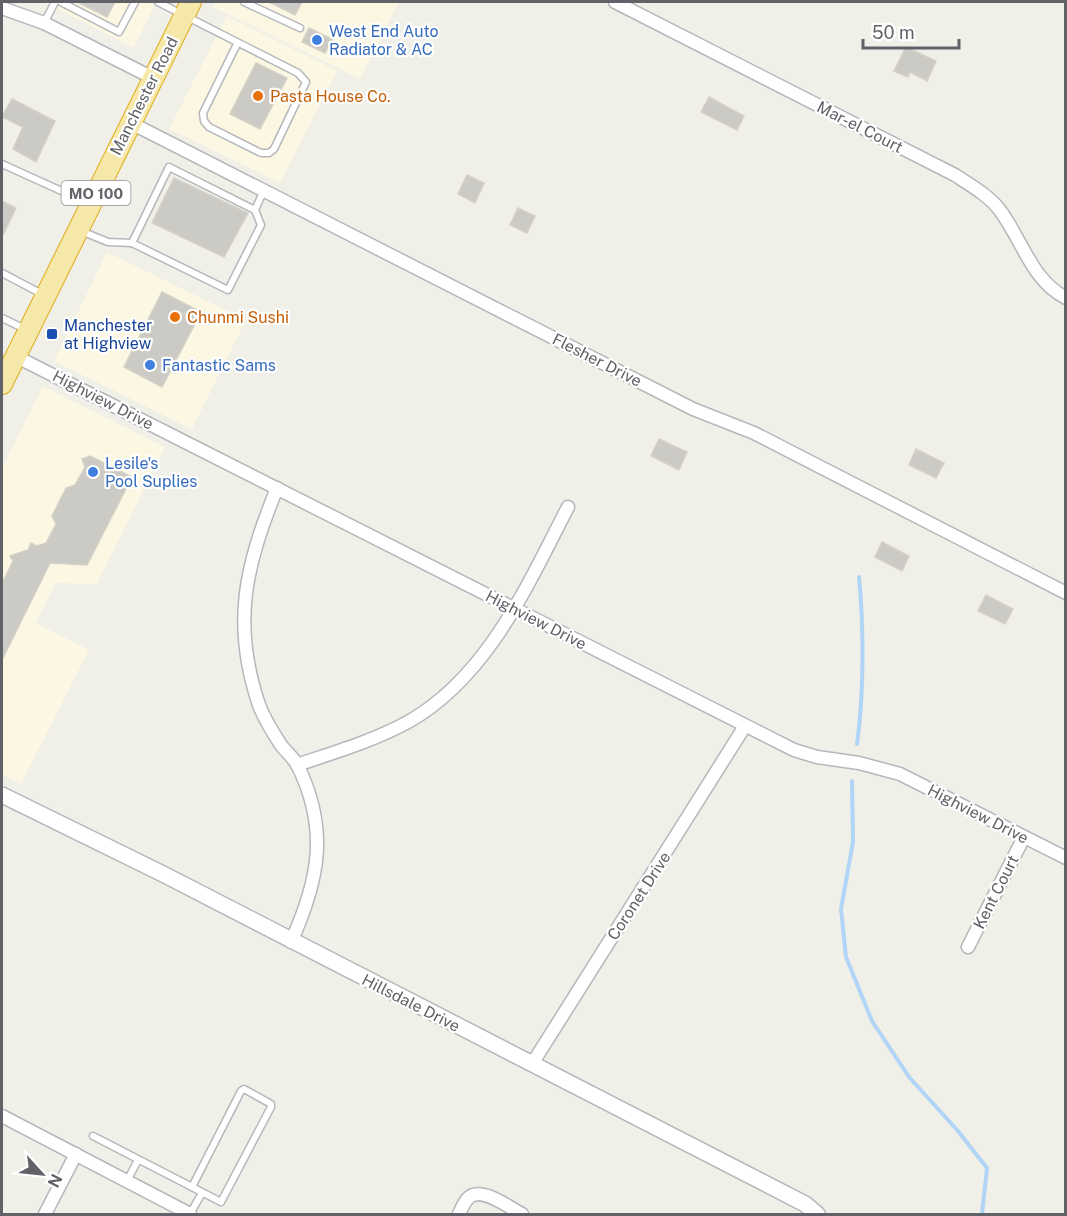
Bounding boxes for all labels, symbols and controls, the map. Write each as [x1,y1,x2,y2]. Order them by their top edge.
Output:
scale bar [863,12,959,50]
place label: West End Auto Radiator & AC [329,22,439,59]
text: 50 m [872,22,915,43]
marker: West End Auto Radiator & AC [310,33,324,47]
street label: Manchester Road [106,34,182,158]
place label: Pasta House Co. [270,87,391,106]
marker: Pasta House Co. [251,89,265,103]
street label: Mar-el Court [814,97,906,157]
road number: MO 100 [62,181,130,205]
place label: Chunmi Sushi [187,308,289,327]
marker: Chunmi Sushi [168,310,182,324]
place label: Manchester at Highview [64,316,152,353]
marker: Manchester at Highview [45,327,59,341]
street label: Flesher Drive [549,329,645,391]
place label: Fantastic Sams [162,356,276,375]
marker: Fantastic Sams [143,358,157,372]
street label: Highview Drive [49,366,157,434]
place label: Lesile's Pool Suplies [105,454,197,491]
marker: Lesile's Pool Suplies [86,465,100,479]
street label: Highview Drive [482,586,590,654]
street label: Highview Drive [924,780,1032,848]
street label: Coronet Drive [603,848,675,944]
street label: Kent Court [969,852,1023,932]
street label: Hillsdale Drive [359,970,463,1036]
north arrow [12,1144,72,1204]
text: N [44,1171,66,1190]

